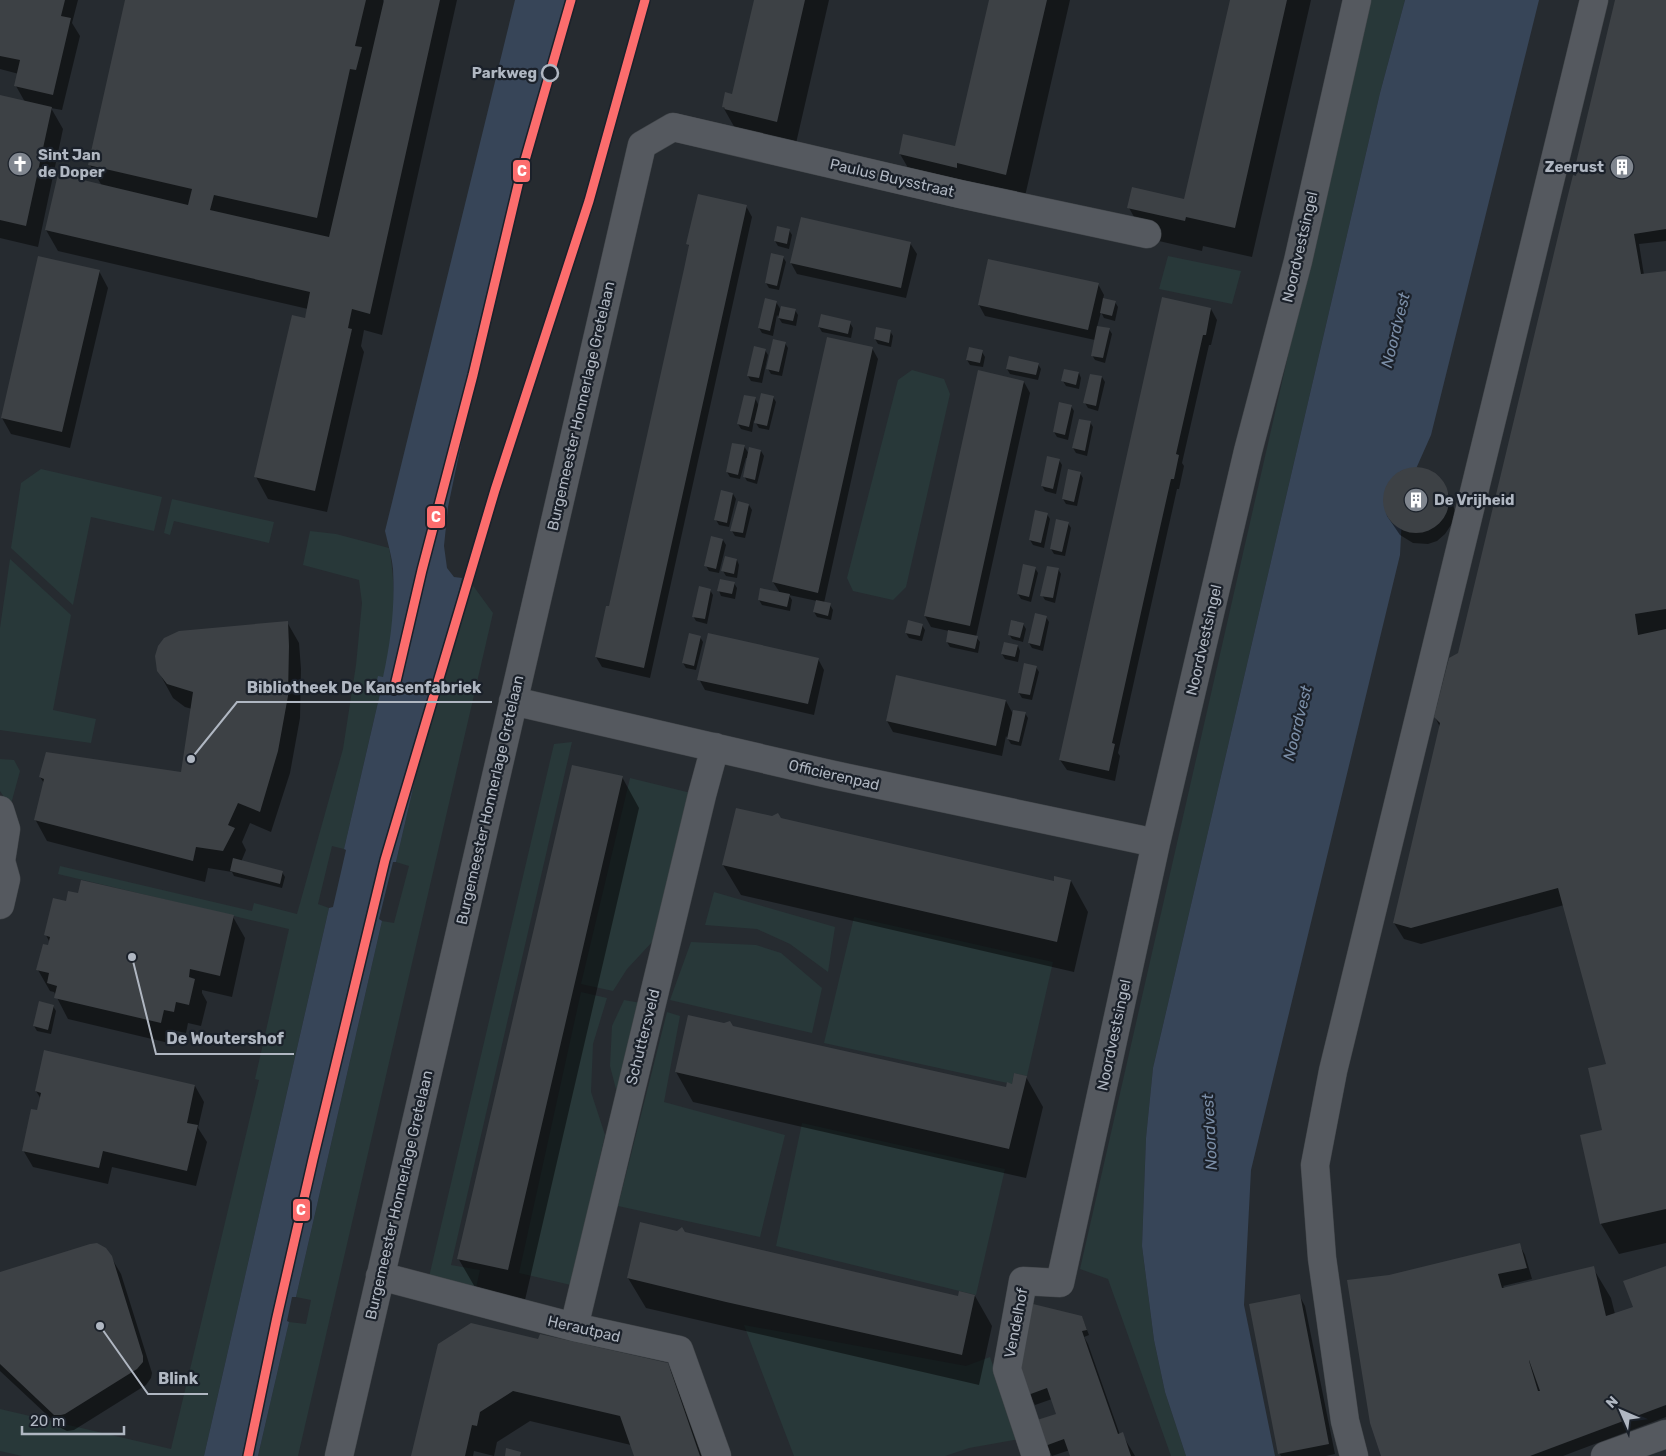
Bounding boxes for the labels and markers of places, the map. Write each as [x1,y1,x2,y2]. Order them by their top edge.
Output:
place label: Parkweg [472,64,537,82]
marker: Parkweg [541,64,559,82]
place label: Sint Jan de Doper [38,146,105,181]
church icon: Sint Jan de Doper [7,151,33,177]
building icon: Zeerust [1609,154,1635,180]
place label: Zeerust [1545,158,1604,176]
building icon: De Vrijheid [1403,487,1429,513]
place label: De Vrijheid [1434,491,1514,509]
callout: Bibliotheek De Kansenfabriek [237,671,492,702]
callout: De Woutershof [156,1023,294,1054]
callout: Blink [148,1363,208,1394]

